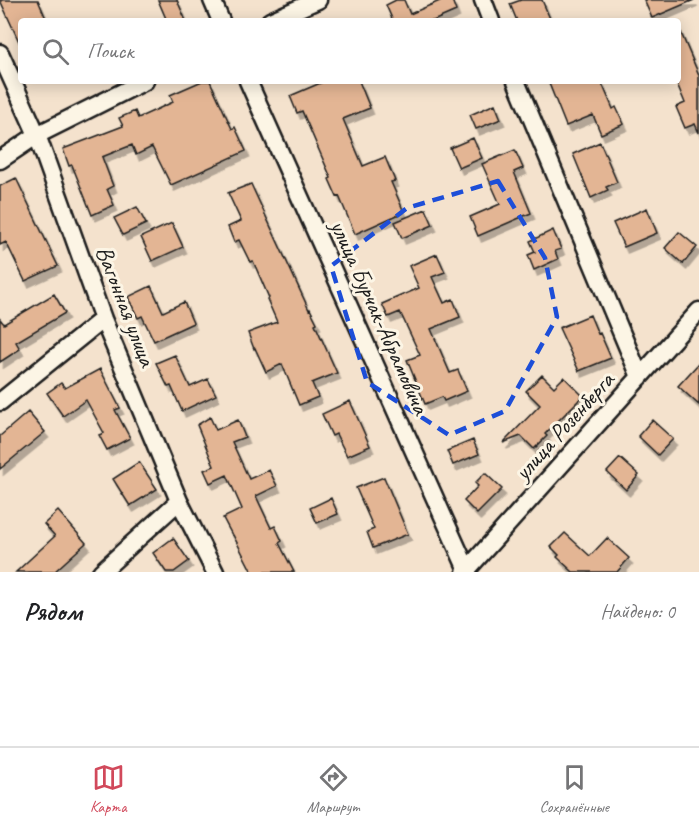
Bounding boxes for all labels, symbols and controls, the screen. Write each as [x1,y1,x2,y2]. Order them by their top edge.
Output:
search box [18,18,681,84]
icon: search [39,35,72,68]
text: Поиск [87,37,133,65]
street label: улица Бурчак-Абрамовича [323,213,437,420]
street label: Вагонная улица [89,241,163,372]
street label: улица Розенберга [506,364,622,488]
text: Рядом [24,595,82,628]
text: Найдено: 0 [600,599,675,624]
tab: Карта [90,761,127,817]
tab: Маршрут [307,761,359,817]
tab: Сохранённые [539,761,609,817]

